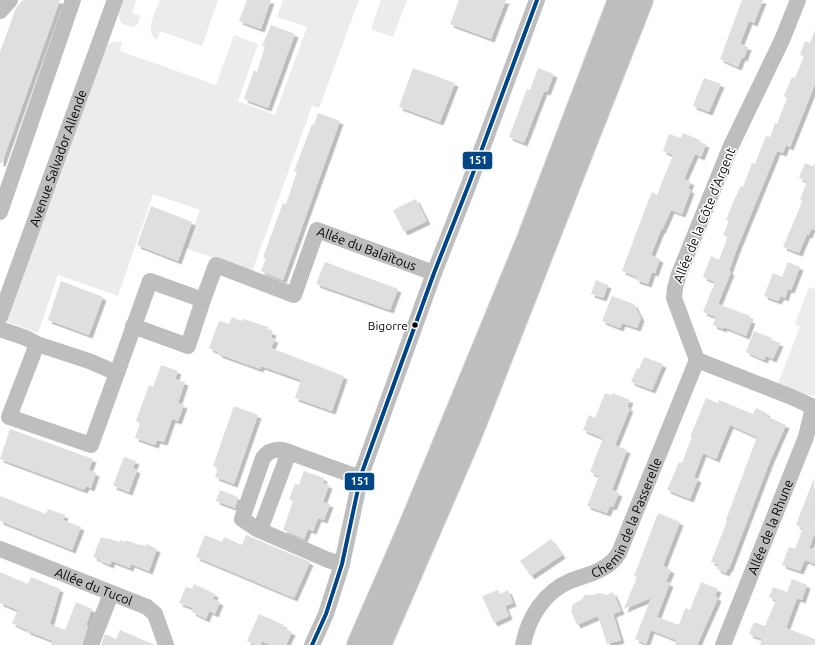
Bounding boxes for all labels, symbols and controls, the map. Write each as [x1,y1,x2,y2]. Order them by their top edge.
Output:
street label: Avenue Salvador Allende [26,88,89,228]
street label: Allée de la Côte d'Argent [670,145,738,285]
line badge: 151 [462,151,493,170]
text: 151 [469,154,487,166]
street label: Allée du Balaïtous [315,224,419,273]
place label: Bigorre [368,319,408,332]
marker: Bigorre [410,320,420,330]
street label: Chemin de la Passerelle [589,456,664,580]
line badge: 151 [344,472,375,491]
text: 151 [351,475,369,487]
street label: Allée de la Rhune [745,477,795,577]
street label: Allée du Tucol [53,565,135,608]

